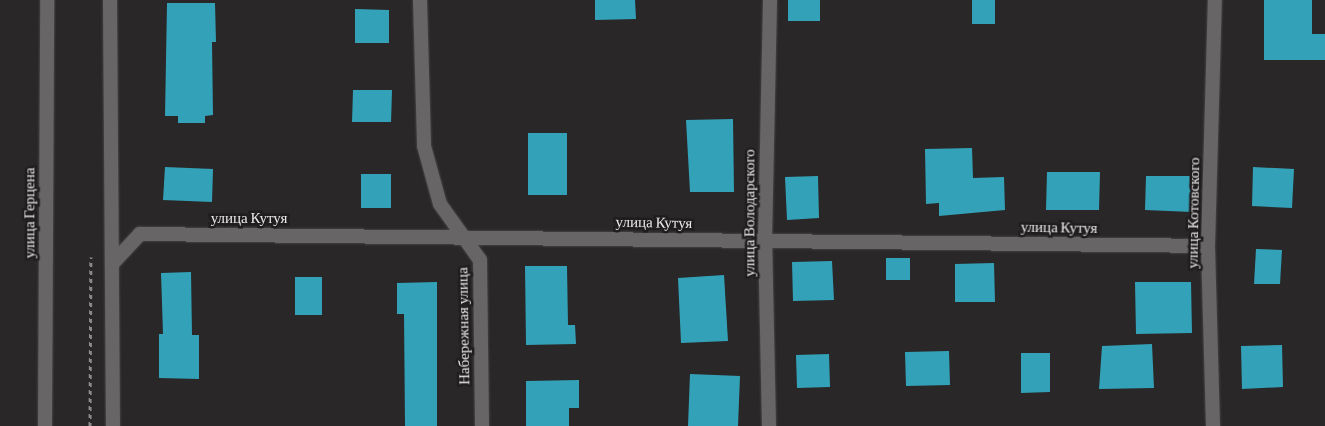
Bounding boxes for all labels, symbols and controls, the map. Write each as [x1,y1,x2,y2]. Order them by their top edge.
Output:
street label: улица Володарского [741,149,759,277]
street label: улица Котовского [1184,157,1204,269]
street label: улица Герцена [21,168,39,258]
street label: улица Кутуя [211,210,287,228]
street label: улица Кутуя [616,213,692,233]
street label: улица Кутуя [1021,218,1097,238]
street label: Набережная улица [454,267,474,385]

